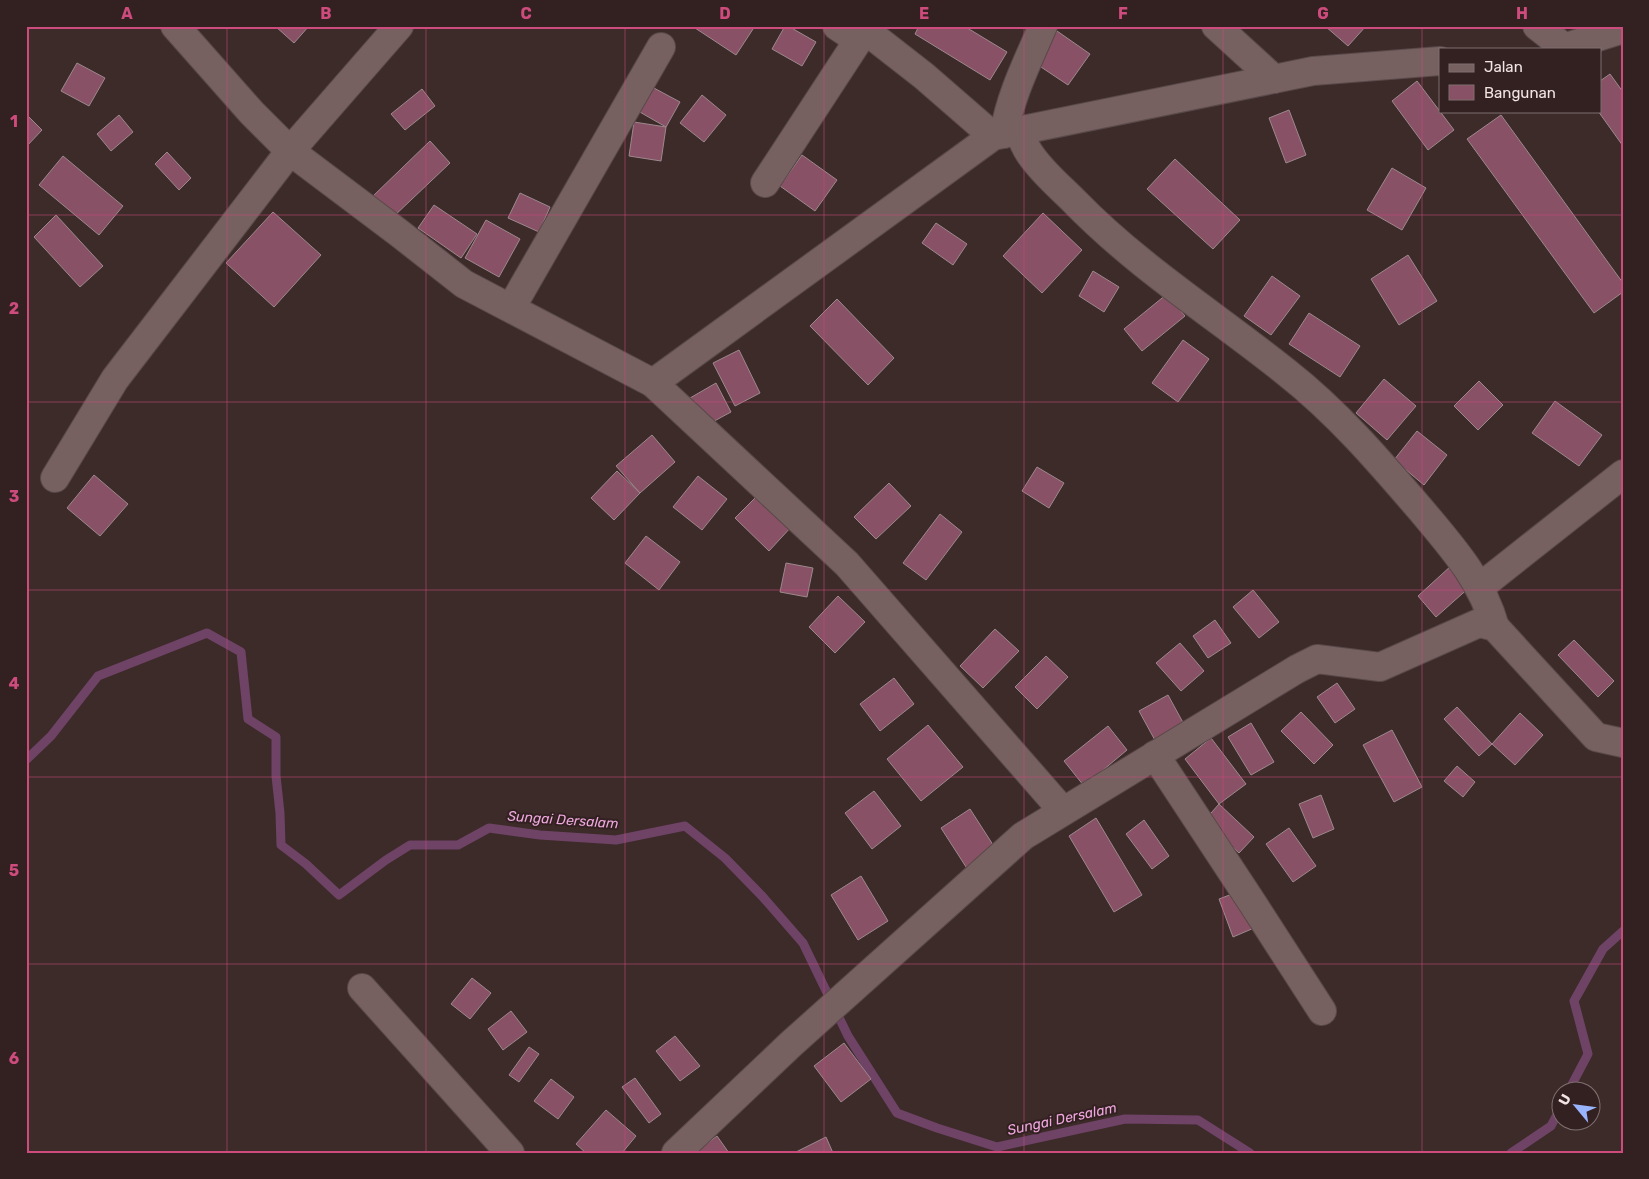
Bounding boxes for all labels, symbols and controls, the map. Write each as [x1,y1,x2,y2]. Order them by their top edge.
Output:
text: A [121,4,133,23]
text: B [320,4,332,23]
text: C [520,4,532,23]
text: D [719,4,731,23]
text: E [919,4,929,23]
text: F [1118,4,1128,23]
text: G [1317,4,1329,23]
text: H [1516,4,1528,23]
legend [1439,48,1602,112]
text: Jalan [1484,58,1523,76]
text: Bangunan [1484,84,1556,102]
text: 1 [10,112,18,131]
text: 2 [9,299,19,318]
text: 3 [9,487,19,506]
text: 4 [9,674,20,693]
water label: Sungai Dersalam [507,808,619,832]
text: 5 [9,861,19,880]
text: 6 [9,1049,19,1068]
north arrow [1552,1082,1602,1132]
text: U [1555,1091,1575,1109]
water label: Sungai Dersalam [1006,1099,1118,1139]

